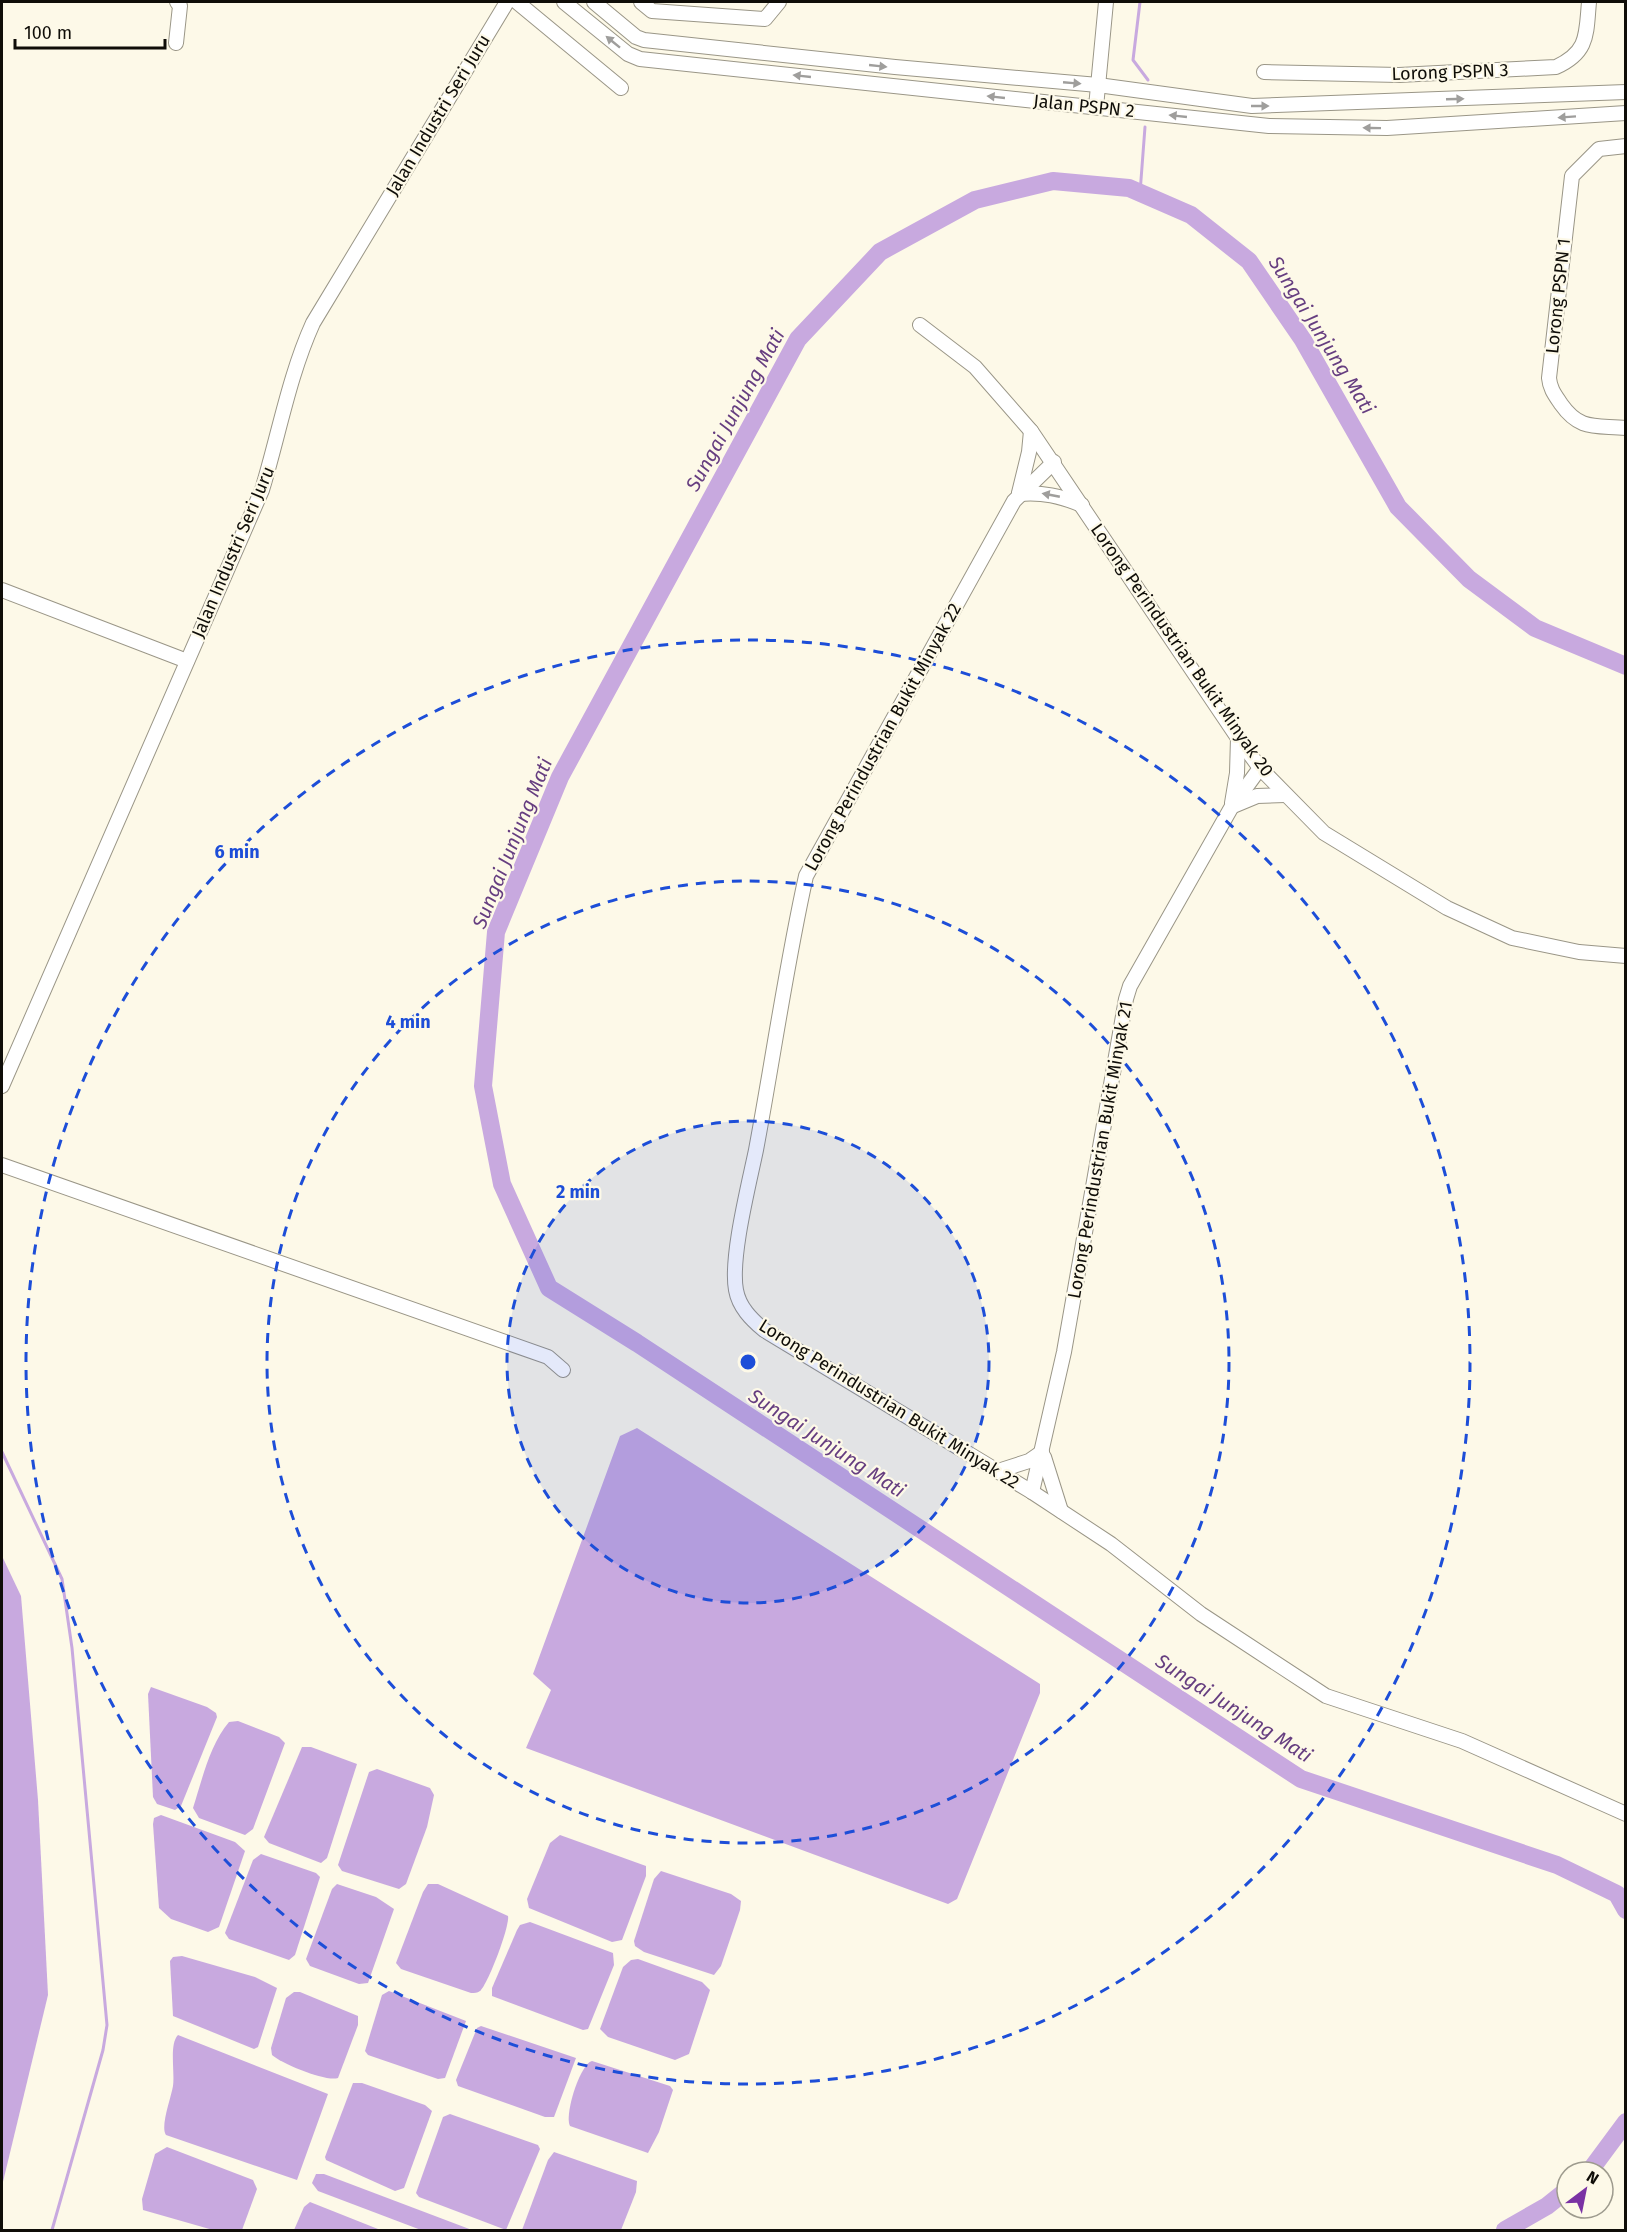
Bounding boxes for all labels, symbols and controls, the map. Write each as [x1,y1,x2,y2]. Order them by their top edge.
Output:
scale bar [15,12,165,50]
text: 100 m [24,22,72,44]
street label: Jalan Industri Seri Juru [381,30,495,200]
one-way arrow [606,36,621,49]
street label: Lorong PSPN 3 [1391,59,1509,85]
one-way arrow [869,61,888,70]
one-way arrow [792,71,811,81]
one-way arrow [1063,78,1082,88]
street label: Jalan PSPN 2 [1032,90,1136,122]
one-way arrow [986,92,1005,101]
one-way arrow [1445,94,1464,104]
one-way arrow [1251,101,1270,111]
one-way arrow [1168,111,1187,121]
one-way arrow [1558,112,1577,121]
one-way arrow [1363,123,1382,133]
street label: Lorong PSPN 1 [1541,237,1575,355]
water label: Sungai Junjung Mati [1263,251,1381,419]
water label: Sungai Junjung Mati [680,324,790,496]
street label: Jalan Industri Seri Juru [187,463,279,641]
one-way arrow [1042,490,1061,499]
street label: Lorong Perindustrian Bukit Minyak 20 [1086,519,1278,781]
street label: Lorong Perindustrian Bukit Minyak 22 [800,599,966,875]
water label: Sungai Junjung Mati [466,754,557,933]
text: 6 min [214,841,260,863]
street label: Lorong Perindustrian Bukit Minyak 21 [1063,1000,1137,1300]
text: 4 min [385,1011,431,1033]
text: 2 min [556,1181,600,1203]
street label: Lorong Perindustrian Bukit Minyak 22 [755,1314,1023,1494]
centre of rings [738,1352,758,1372]
water label: Sungai Junjung Mati [743,1383,910,1503]
water label: Sungai Junjung Mati [1150,1648,1317,1768]
north arrow [1555,2160,1615,2220]
text: N [1583,2167,1602,2189]

